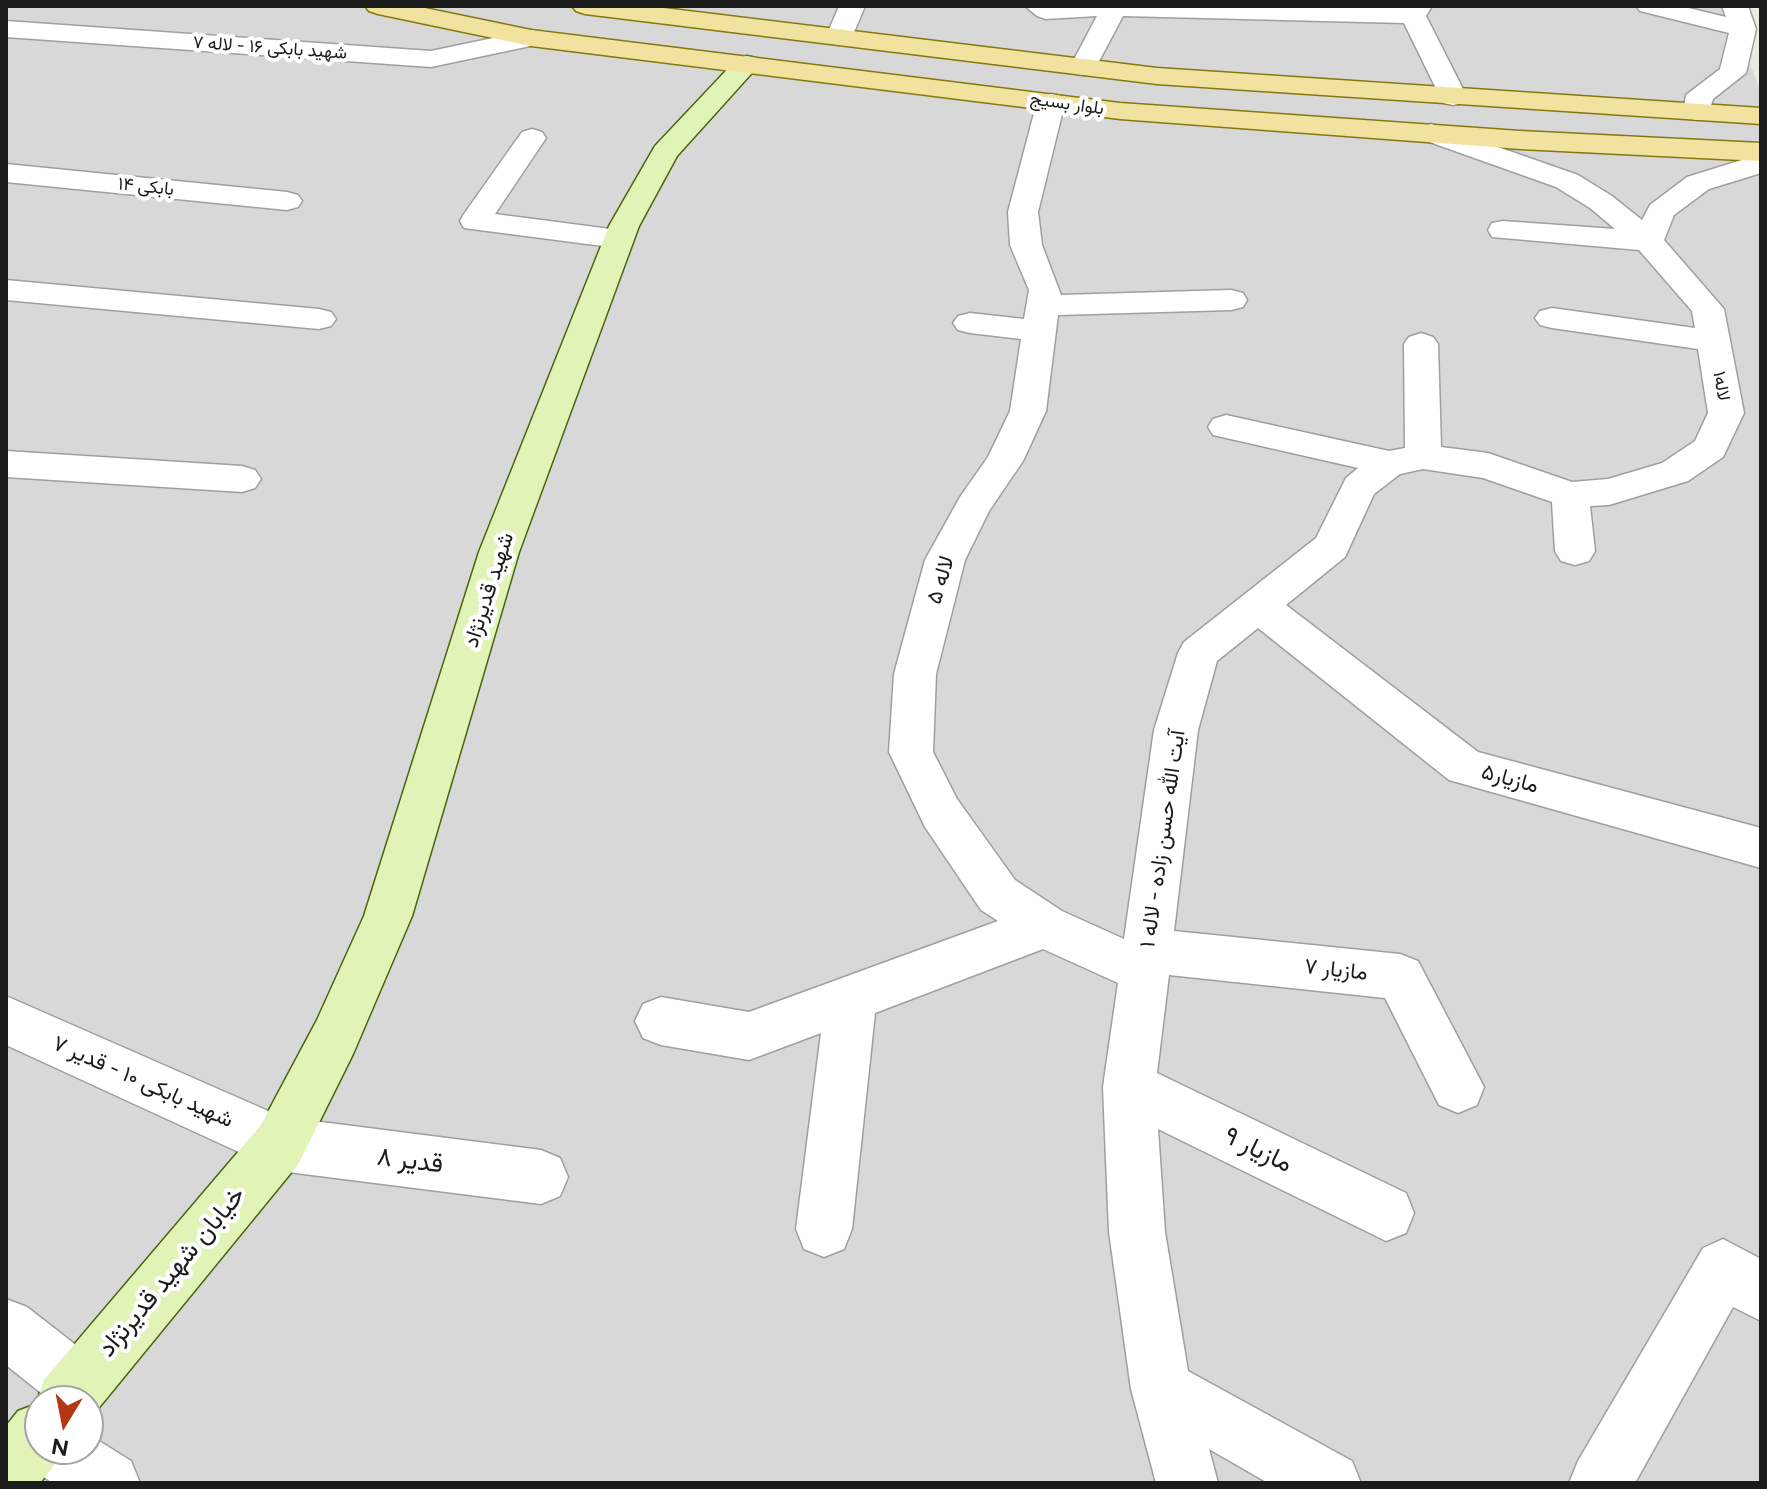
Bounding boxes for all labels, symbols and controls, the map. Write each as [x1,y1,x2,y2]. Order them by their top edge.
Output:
street label: شهید بابکی ۱۶ - لاله ۷ [192,32,348,64]
street label: بلوار بسیج [1029,88,1105,120]
street label: بابکی ۱۴ [117,173,175,201]
street label: لاله۱ [1708,369,1734,403]
street label: شهید قدیرنژاد [458,529,520,651]
street label: لاله ۵ [921,553,961,607]
street label: آیت الله حسن زاده - لاله ۱ [1135,728,1191,950]
street label: مازیار۵ [1479,759,1541,799]
street label: مازیار ۷ [1303,954,1369,986]
street label: شهید بابکی ۱۰ - قدیر ۷ [49,1030,237,1134]
street label: مازیار ۹ [1219,1120,1297,1180]
street label: قدیر ۸ [375,1141,445,1181]
street label: خيابان شهيد قديرنژاد [92,1180,252,1364]
north arrow [24,1385,104,1465]
text: N [49,1432,71,1462]

